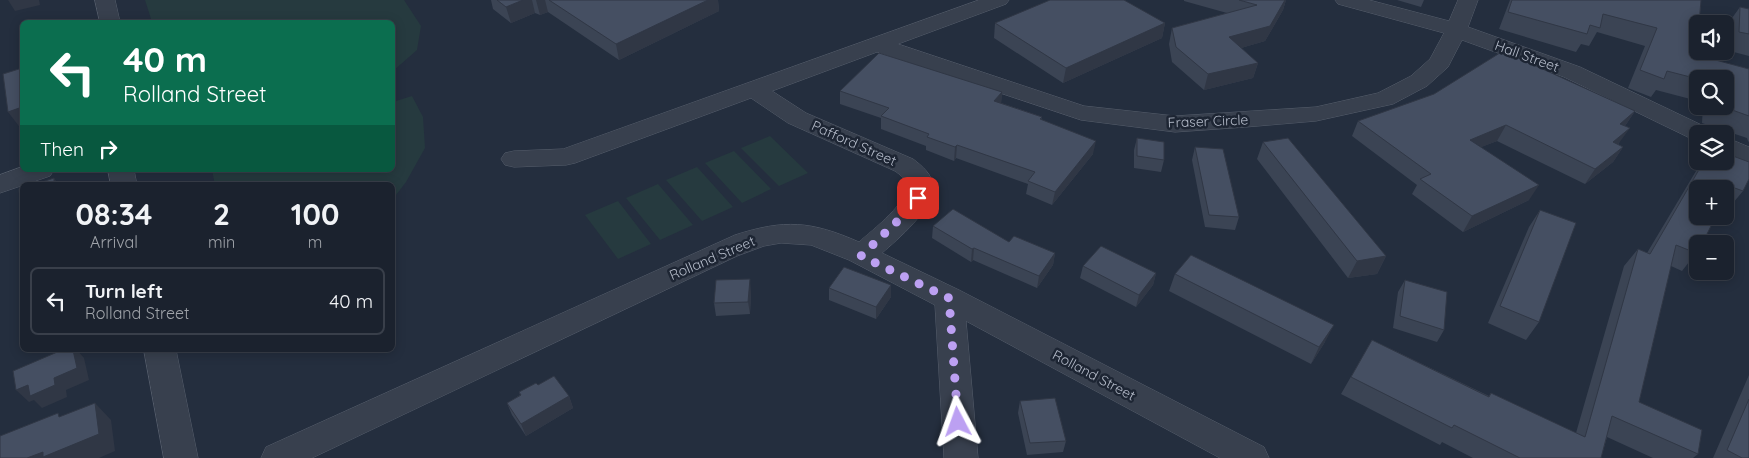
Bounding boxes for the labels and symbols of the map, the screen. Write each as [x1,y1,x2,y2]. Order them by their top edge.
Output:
street label: Hall Street [1492,36,1562,76]
street label: Fraser Circle [1167,111,1249,131]
street label: Pafford Street [809,116,899,170]
pin [897,177,939,219]
street label: Rolland Street [666,232,758,284]
street label: Rolland Street [1049,346,1139,405]
position arrow [931,395,983,447]

